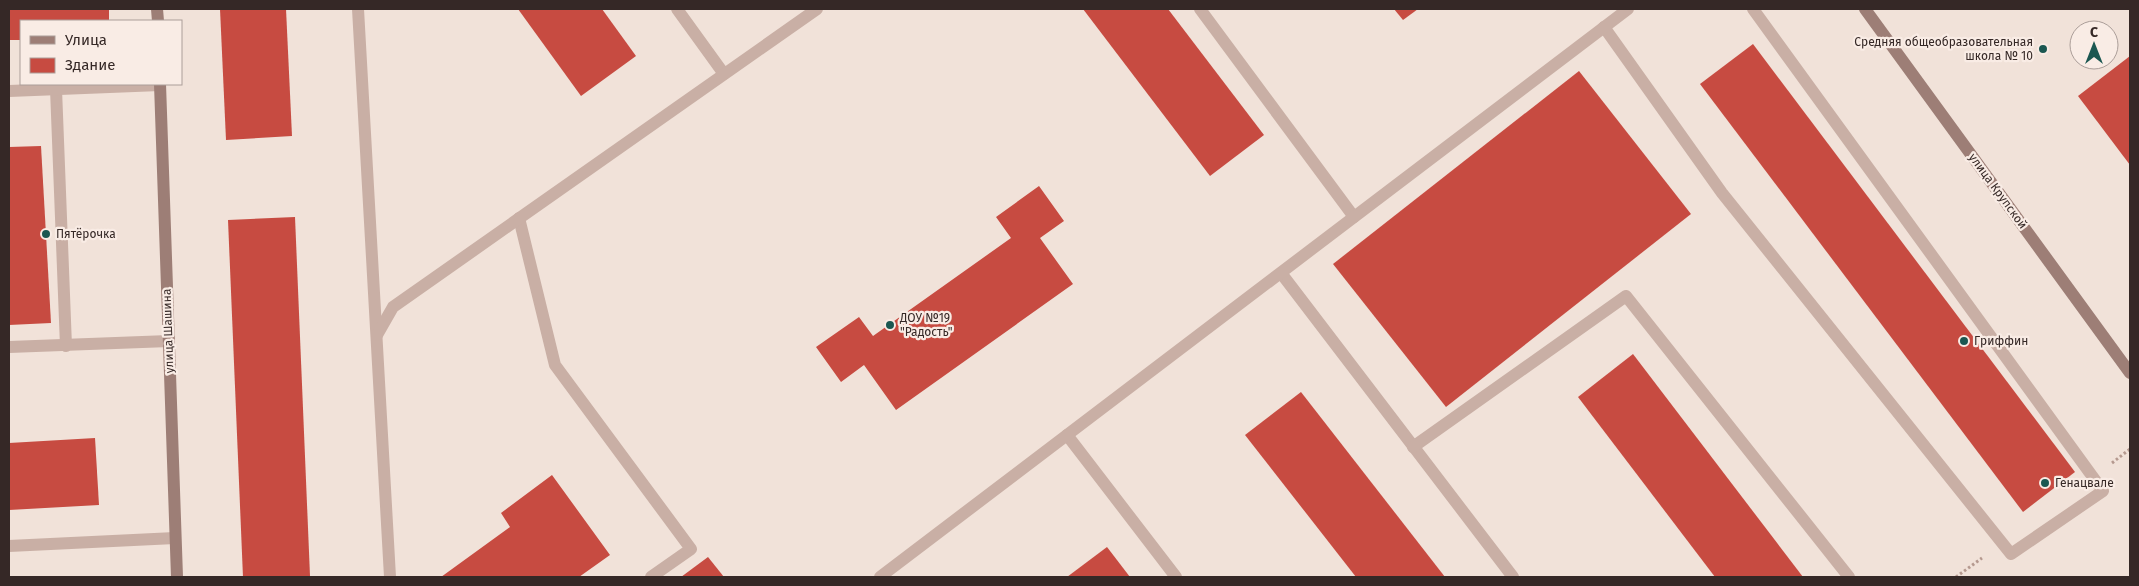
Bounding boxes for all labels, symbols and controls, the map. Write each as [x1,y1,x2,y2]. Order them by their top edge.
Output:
legend [20,20,182,85]
north arrow [2069,20,2119,70]
text: С [2090,24,2098,41]
text: Улица [65,31,107,49]
place label: Средняя общеобразовательная школа № 10 [1854,35,2033,63]
marker: Средняя общеобразовательная школа № 10 [2037,43,2049,55]
text: Здание [65,56,115,74]
street label: улица Крупской [1966,151,2030,231]
place label: Пятёрочка [56,227,116,241]
marker: Пятёрочка [40,228,52,240]
street label: улица Шашина [160,288,176,374]
place label: ДОУ №19 "Радость" [899,311,953,339]
marker: ДОУ №19 "Радость" [884,319,896,331]
place label: Гриффин [1974,334,2028,348]
marker: Гриффин [1958,335,1970,347]
place label: Генацвале [2055,476,2114,490]
marker: Генацвале [2039,477,2051,489]

